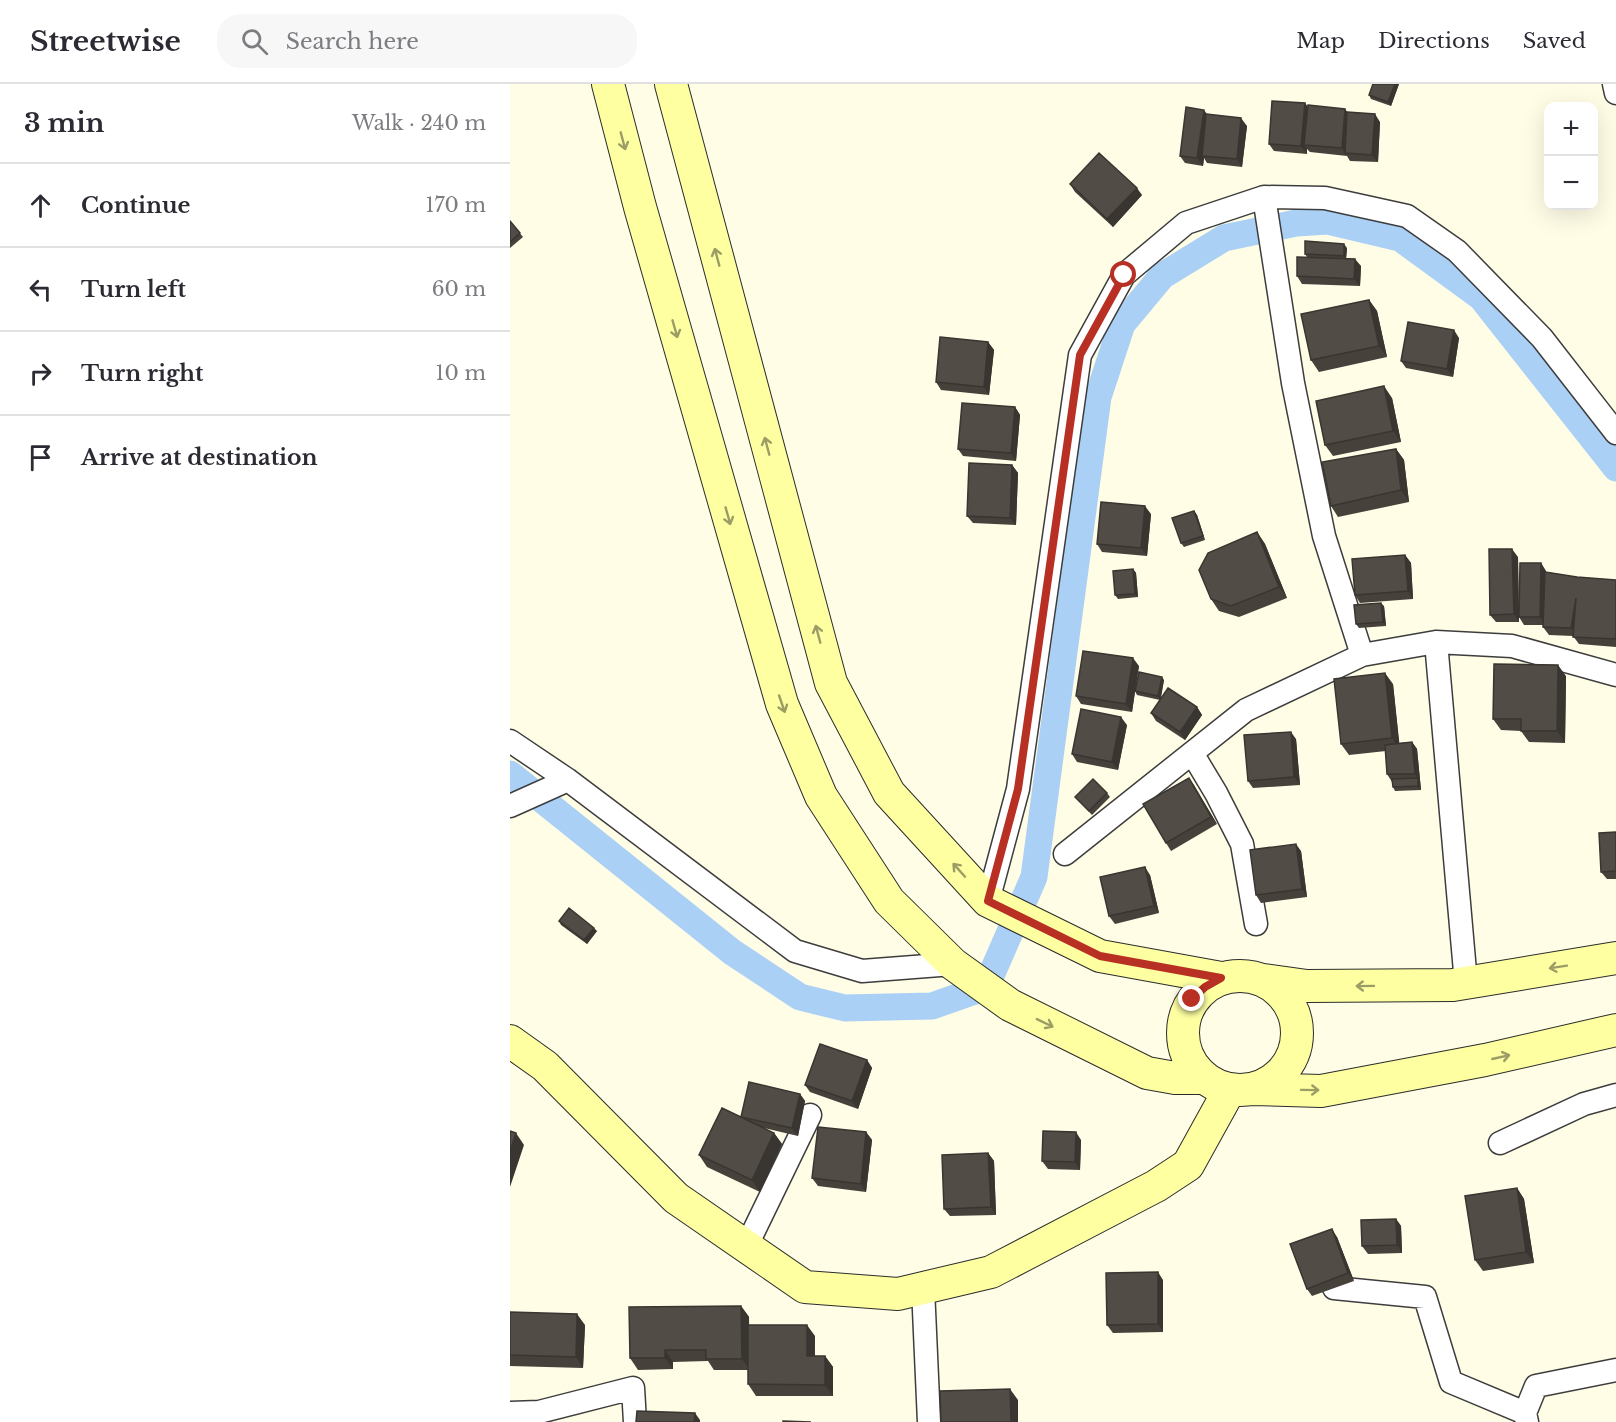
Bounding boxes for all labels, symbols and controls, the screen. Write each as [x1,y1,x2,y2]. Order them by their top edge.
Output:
search box [217,14,637,68]
text: Streetwise [30,24,181,59]
icon: search [238,25,271,58]
text: Search here [286,28,419,55]
text: Map [1296,28,1345,54]
text: Directions [1378,28,1490,54]
text: Saved [1523,28,1586,54]
map controls [1544,102,1598,210]
button: + [1544,102,1598,156]
text: 3 min [24,107,105,139]
text: Walk · 240 m [352,111,486,135]
one-way arrow [618,131,629,150]
button: − [1544,156,1598,210]
icon: ahead [24,189,57,222]
text: Continue [81,192,190,219]
text: 170 m [426,193,486,217]
one-way arrow [711,248,723,267]
route start [1110,261,1136,287]
icon: left [24,273,57,306]
text: Turn left [81,276,186,303]
text: 60 m [432,277,486,301]
one-way arrow [669,319,681,338]
icon: right [24,357,57,390]
text: Turn right [81,360,203,387]
text: 10 m [436,361,486,385]
one-way arrow [761,436,773,455]
icon: arrive [24,441,57,474]
text: Arrive at destination [81,444,318,471]
one-way arrow [723,506,734,525]
one-way arrow [811,625,823,644]
one-way arrow [777,694,788,712]
one-way arrow [952,862,966,877]
one-way arrow [1549,962,1569,973]
one-way arrow [1355,980,1375,991]
route end [1178,985,1204,1011]
one-way arrow [1036,1017,1054,1029]
one-way arrow [1492,1050,1511,1062]
one-way arrow [1299,1084,1319,1096]

